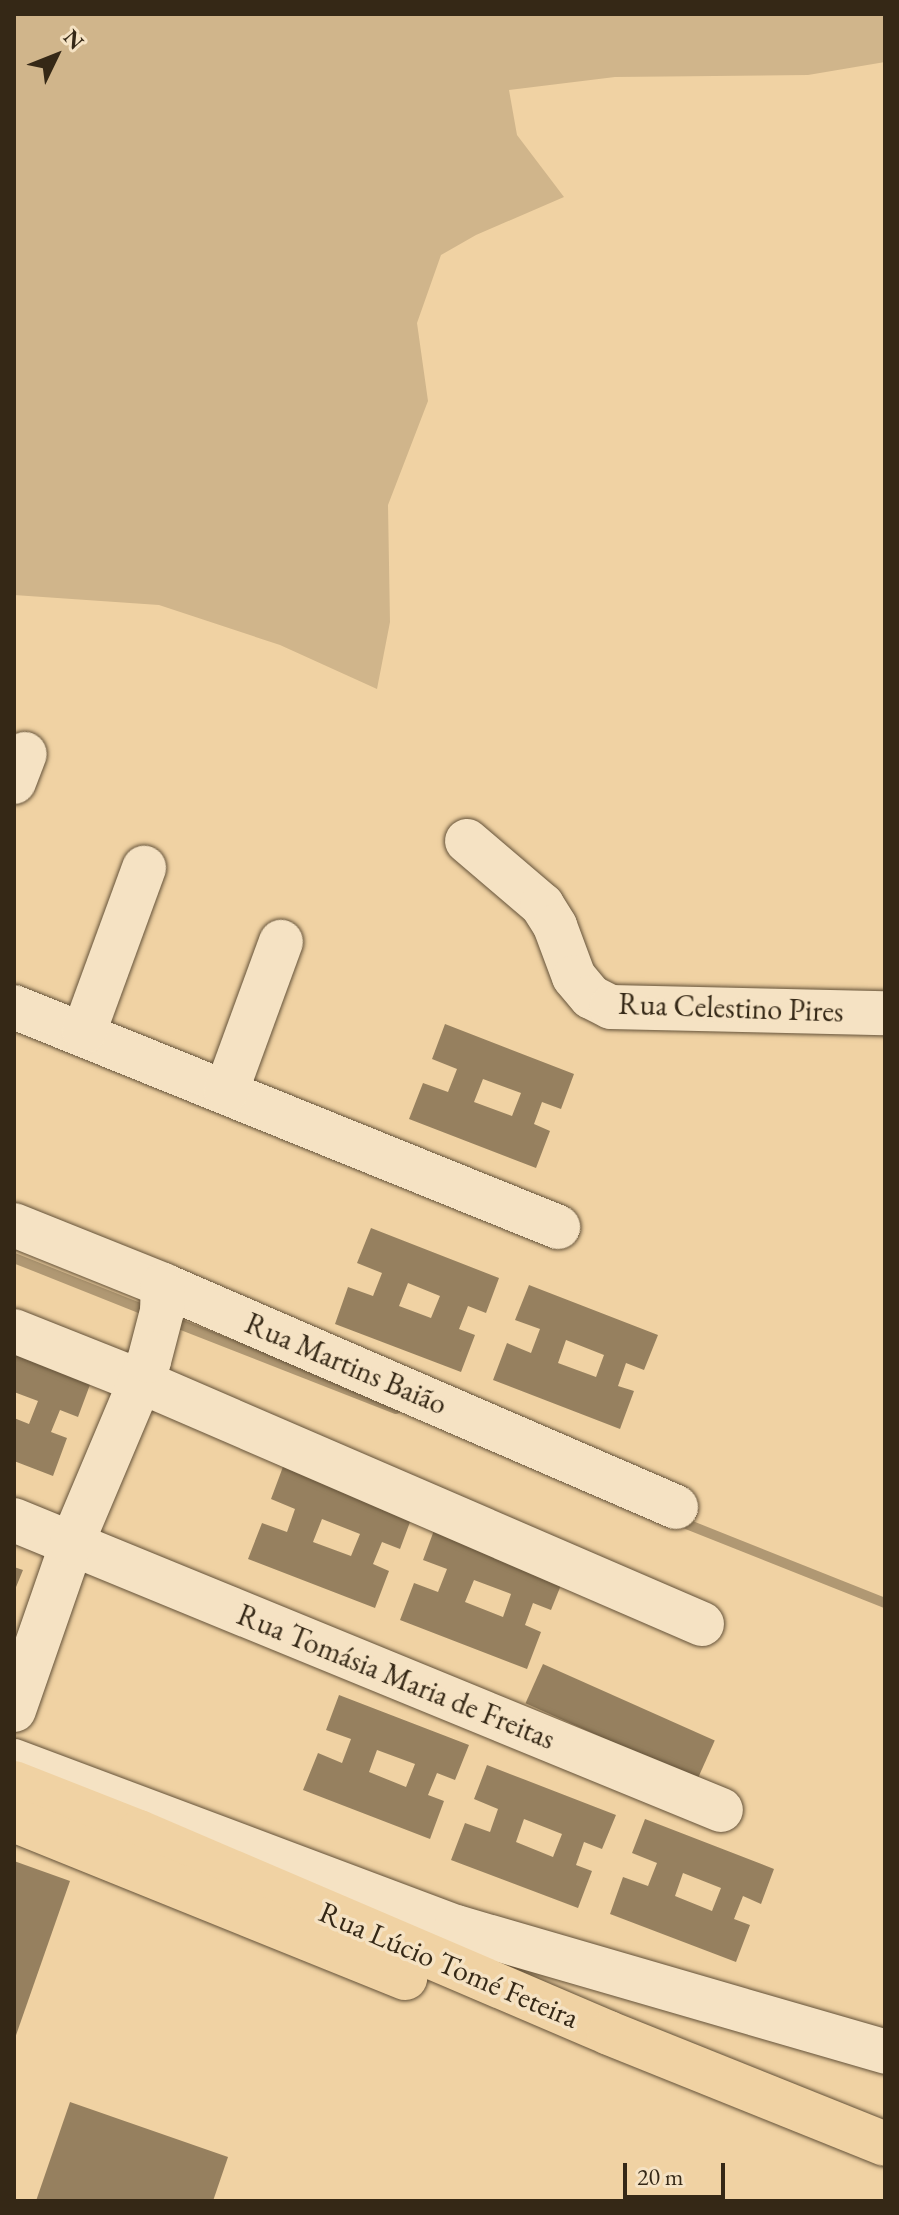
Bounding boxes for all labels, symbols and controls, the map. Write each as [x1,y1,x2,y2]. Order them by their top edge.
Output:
north arrow [16,16,96,96]
text: N [57,23,91,56]
street label: Rua Celestino Pires [618,986,844,1030]
street label: Rua Martins Baião [240,1305,452,1423]
street label: Rua Tomásia Maria de Freitas [232,1597,560,1757]
street label: Rua Lúcio Tomé Feteira [314,1894,584,2036]
scale bar [627,2147,729,2197]
text: 20 m [637,2161,684,2192]

